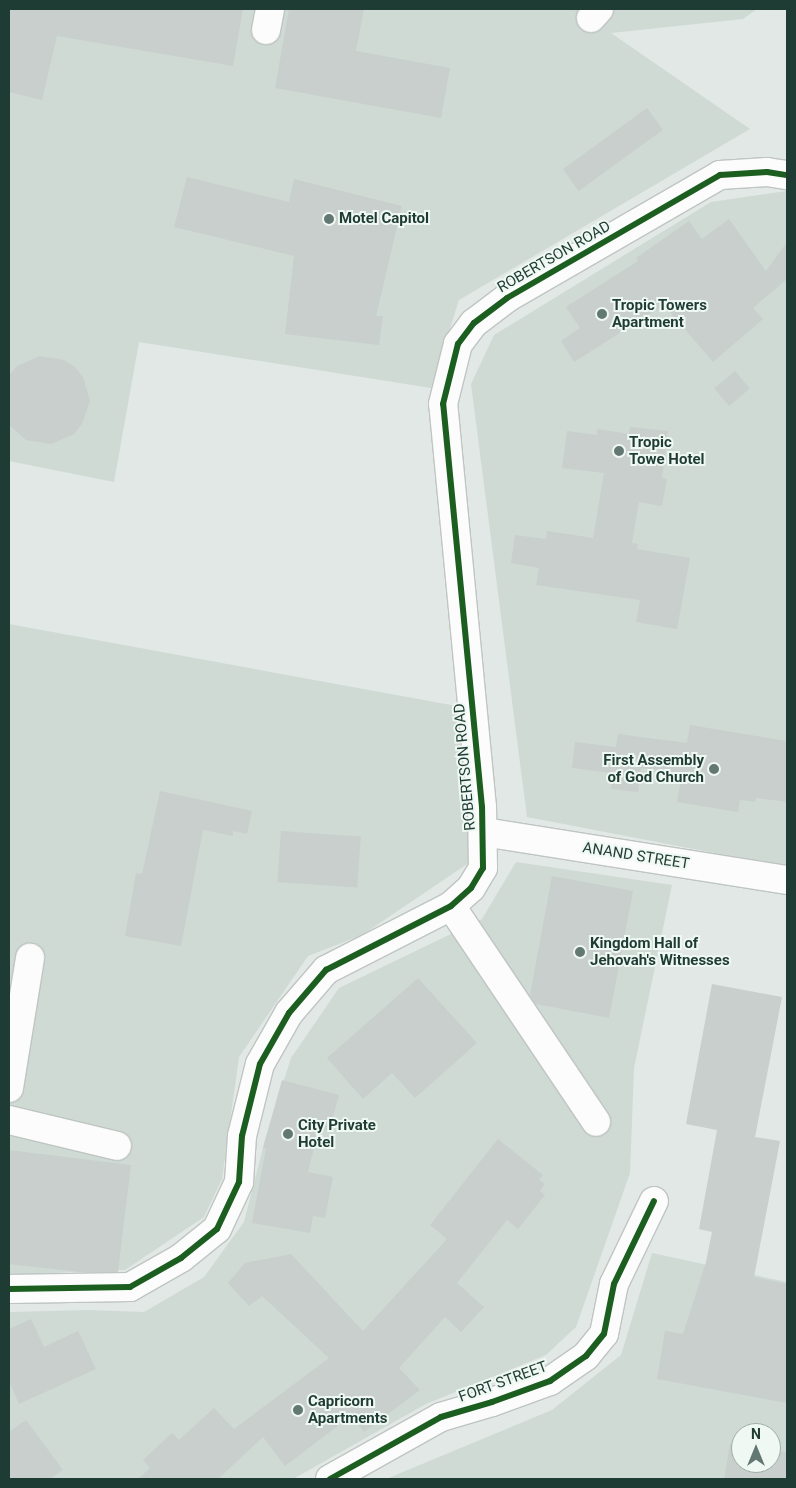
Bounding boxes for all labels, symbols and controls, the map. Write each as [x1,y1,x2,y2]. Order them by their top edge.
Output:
place label: Motel Capitol [339,210,429,228]
marker: Motel Capitol [323,213,335,225]
street label: ROBERTSON ROAD [494,217,614,297]
place label: Tropic Towers Apartment [612,296,707,331]
marker: Tropic Towers Apartment [596,308,608,320]
place label: Tropic Towe Hotel [629,433,705,468]
marker: Tropic Towe Hotel [613,445,625,457]
street label: ROBERTSON ROAD [450,703,480,831]
place label: First Assembly of God Church [603,751,704,786]
marker: First Assembly of God Church [708,763,720,775]
street label: ANAND STREET [581,839,691,873]
place label: Kingdom Hall of Jehovah's Witnesses [590,934,730,969]
marker: Kingdom Hall of Jehovah's Witnesses [574,946,586,958]
place label: City Private Hotel [298,1116,376,1151]
marker: City Private Hotel [282,1128,294,1140]
street label: FORT STREET [456,1358,550,1406]
place label: Capricorn Apartments [308,1392,388,1427]
marker: Capricorn Apartments [292,1404,304,1416]
north arrow [731,1423,781,1473]
text: N [751,1426,761,1442]

